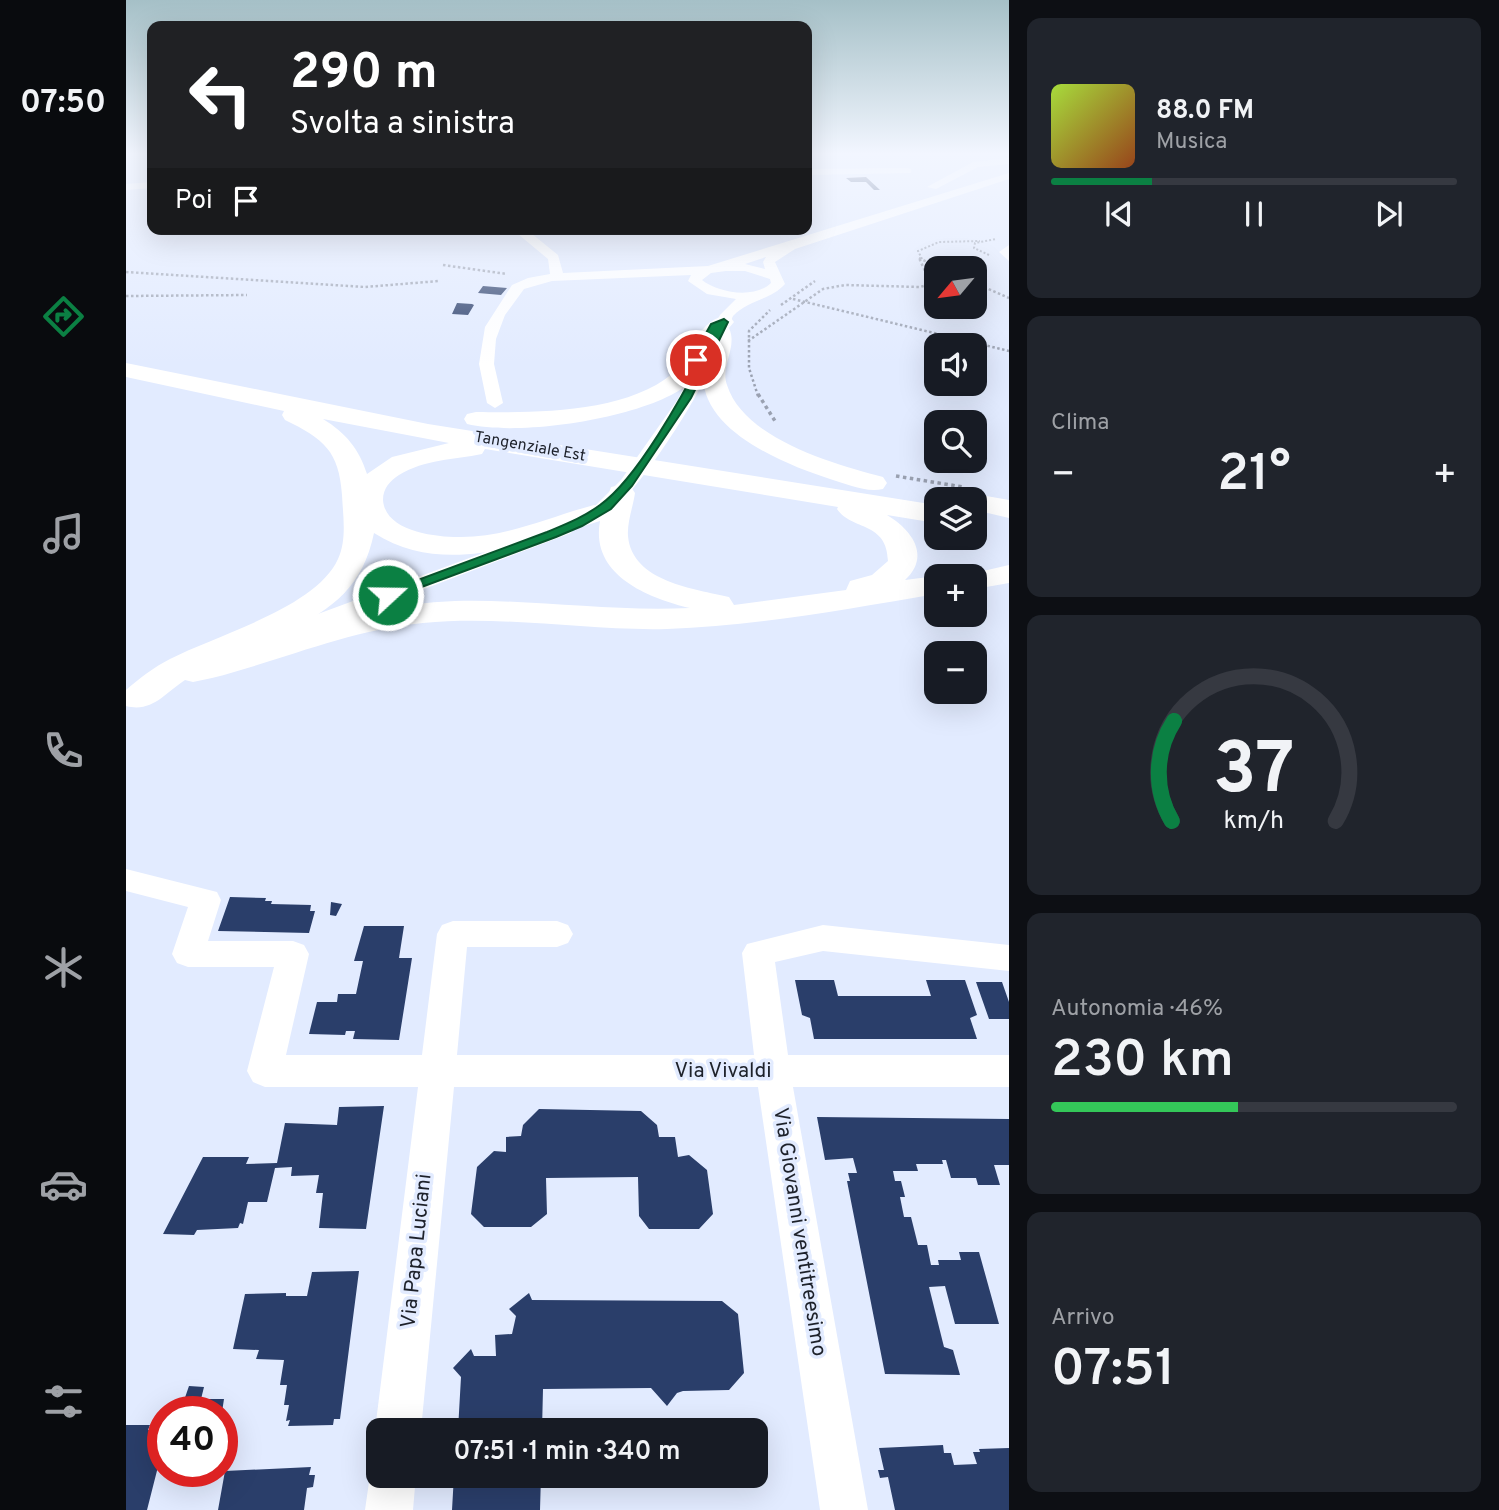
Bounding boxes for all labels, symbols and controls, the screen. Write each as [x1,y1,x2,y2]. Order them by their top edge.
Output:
text: 290 m [290,44,438,106]
icon: left [175,49,266,140]
text: 07:50 [20,84,106,124]
text: 88.0 FM [1156,95,1254,128]
text: Svolta a sinistra [290,105,515,145]
text: Musica [1156,128,1227,157]
icon: arrive [227,182,265,220]
text: Poi [175,185,213,218]
icon: previous [1100,195,1138,233]
icon: pause [1235,195,1273,233]
icon: next [1370,195,1408,233]
north arrow [924,256,987,318]
map controls [924,256,987,704]
icon: directions [39,292,88,341]
pin [666,330,726,390]
button: sound [924,333,987,396]
icon: arrive [677,341,715,379]
text: Clima [1051,409,1109,438]
button: search [924,410,987,473]
street label: Tangenziale Est [473,427,587,467]
text: 21° [1217,443,1291,509]
text: − [1051,452,1076,501]
text: + [1432,452,1457,501]
button: layers [924,487,987,550]
icon: music [39,509,88,558]
position arrow [351,558,425,632]
button: + [924,564,987,627]
button: − [924,641,987,704]
icon: phone [39,726,88,775]
text: 37 [1213,727,1295,819]
text: km/h [1224,806,1284,838]
icon: climate [39,943,88,992]
text: Autonomia · 46% [1051,995,1223,1024]
text: 230 km [1051,1029,1234,1095]
street label: Via Vivaldi [674,1058,772,1085]
street label: Via Giovanni ventitreesimo [766,1106,832,1358]
icon: car [39,1160,88,1209]
street label: Via Papa Luciani [395,1172,439,1330]
text: Arrivo [1051,1304,1115,1333]
text: 07:51 [1051,1338,1175,1404]
icon: filters [39,1377,88,1426]
speed limit sign: 40 [147,1396,238,1487]
text: 07:51 · 1 min · 340 m [454,1436,680,1469]

